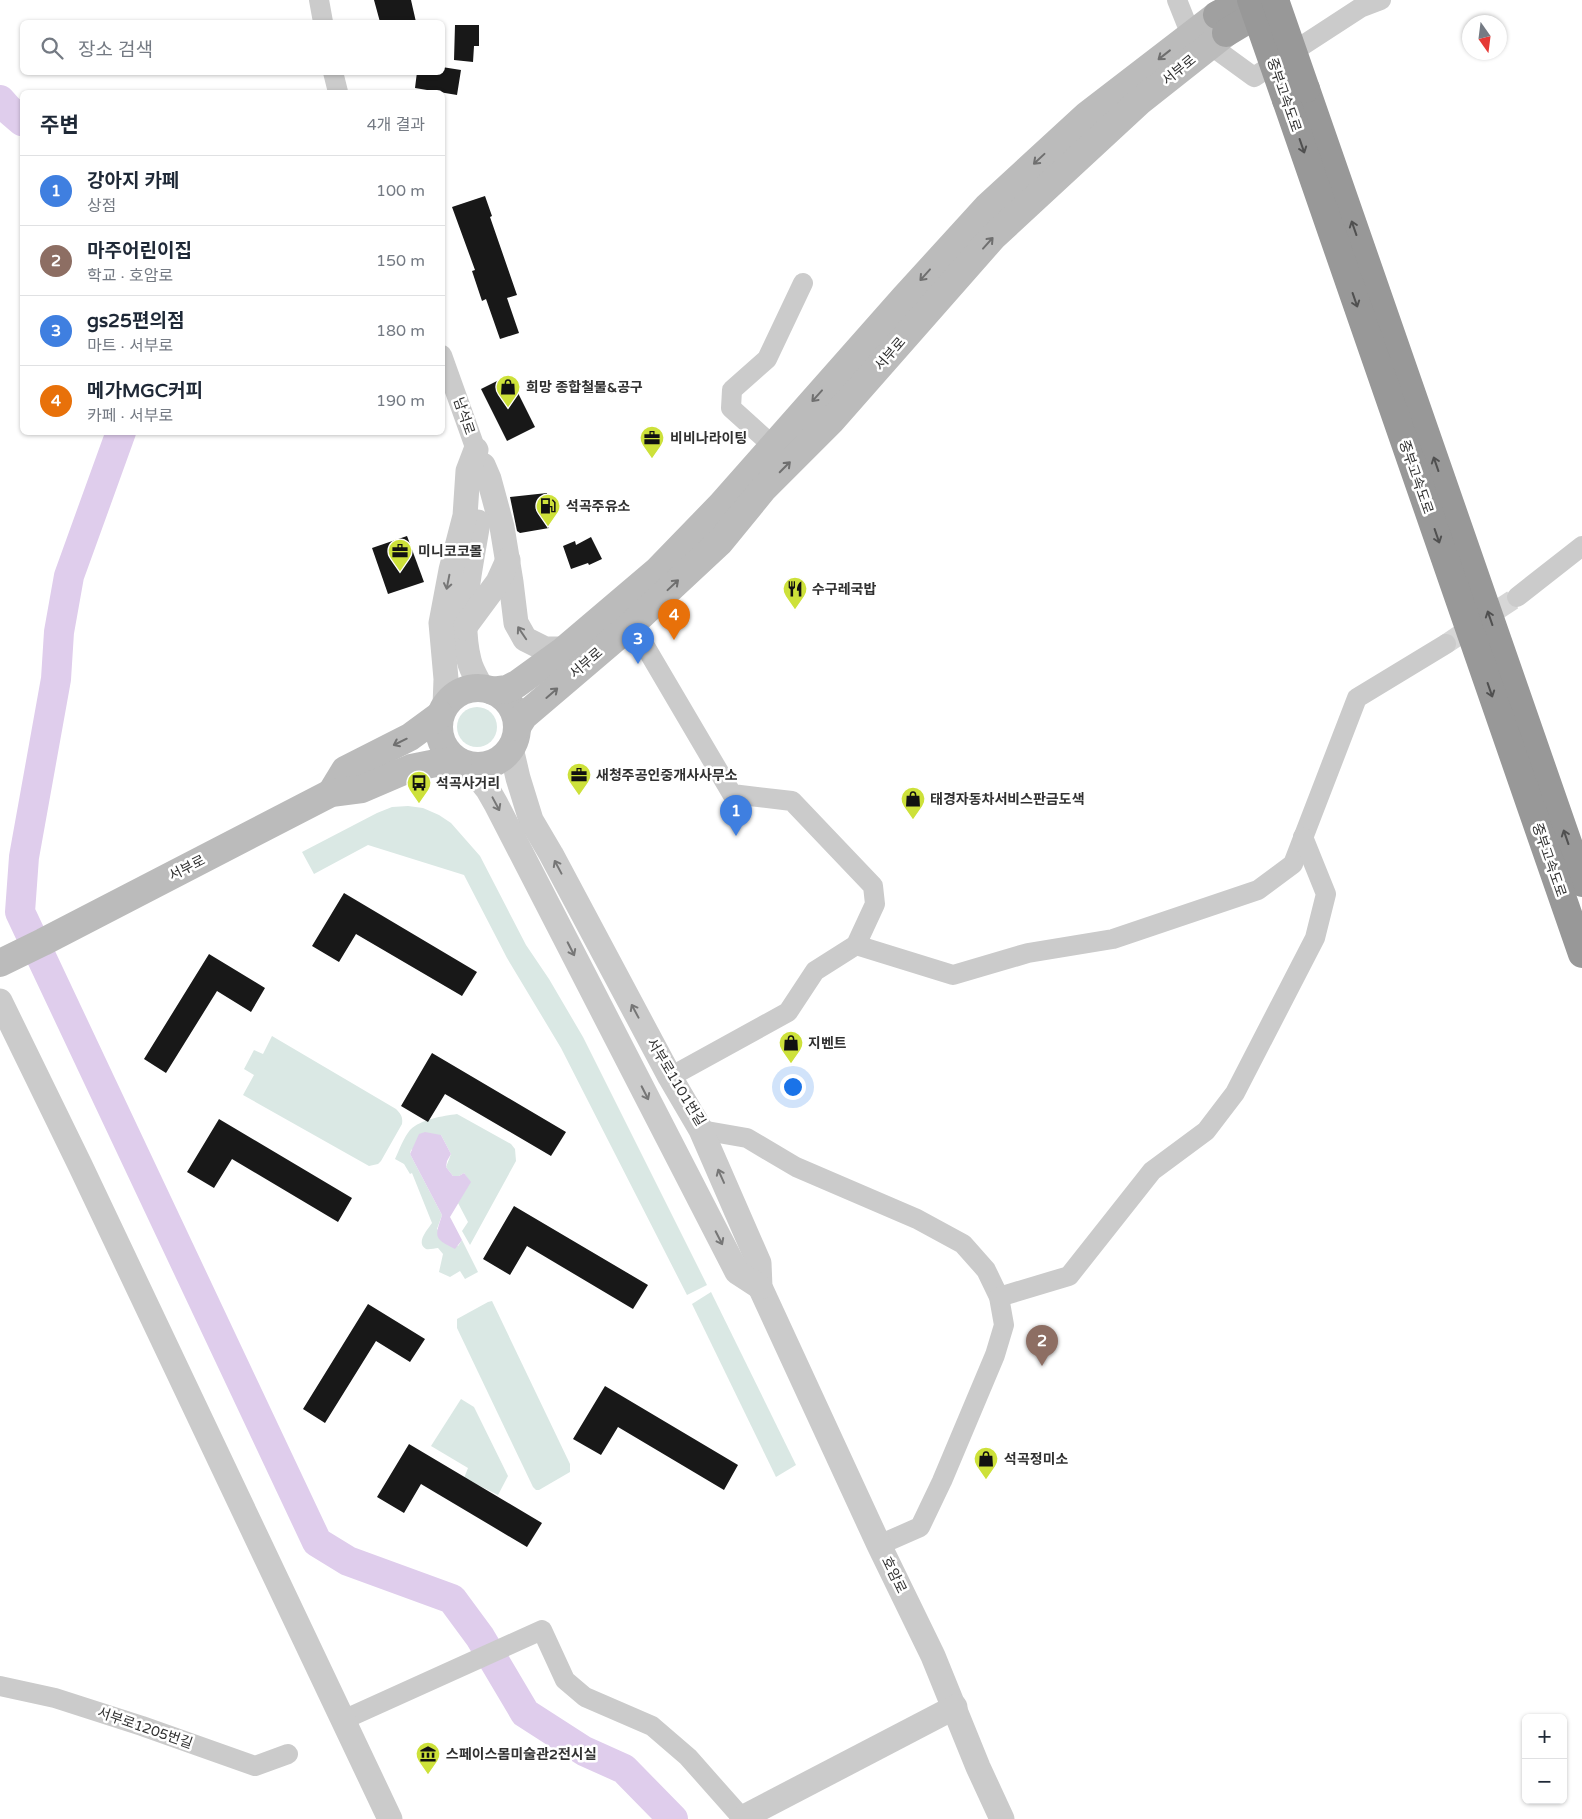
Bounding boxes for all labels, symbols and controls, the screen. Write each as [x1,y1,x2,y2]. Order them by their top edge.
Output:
north arrow [1462,15,1507,60]
search box [20,20,445,75]
icon: search [38,34,66,62]
text: 장소 검색 [78,39,153,61]
one-way arrow [1158,50,1171,61]
street label: 서부로 [1159,51,1199,89]
street label: 중부고속도로 [1263,56,1305,134]
text: 주변 [40,113,79,138]
text: 4개 결과 [367,115,425,135]
one-way arrow [1298,138,1307,154]
one-way arrow [1032,153,1045,165]
text: 강아지 카페 [87,170,179,192]
text: 1 [51,181,61,201]
text: 100 m [376,181,425,201]
text: 상점 [87,196,116,216]
one-way arrow [1349,221,1358,236]
one-way arrow [982,237,994,250]
text: 마주어린이집 [87,240,192,262]
text: 2 [51,251,61,271]
text: 150 m [376,251,425,271]
text: 학교 · 호암로 [87,266,173,286]
one-way arrow [919,268,931,281]
one-way arrow [1351,292,1360,307]
text: gs25편의점 [87,310,184,332]
text: 3 [51,321,61,341]
text: 180 m [376,321,425,341]
street label: 서부로 [871,334,909,374]
text: 마트 · 서부로 [87,336,173,356]
shop icon: 희망 종합철물&공구 [495,374,521,408]
place label: 희망 종합철물&공구 [526,379,643,396]
text: 메가MGC커피 [87,380,203,402]
one-way arrow [811,389,823,402]
text: 4 [51,391,61,411]
text: 190 m [376,391,425,411]
street label: 남석로 [450,395,478,437]
text: 카페 · 서부로 [87,406,173,426]
office icon: 비비나라이팅 [639,425,665,459]
place label: 비비나라이팅 [670,430,747,447]
street label: 중부고속도로 [1395,438,1437,516]
one-way arrow [1431,457,1440,473]
one-way arrow [779,461,791,474]
fuel station icon: 석곡주유소 [535,493,561,527]
place label: 석곡주유소 [566,498,631,515]
one-way arrow [1433,528,1442,543]
office icon: 미니코코몰 [387,538,413,572]
place label: 미니코코몰 [418,543,483,560]
one-way arrow [443,574,453,590]
restaurant icon: 수구레국밥 [782,576,808,610]
one-way arrow [667,579,680,591]
place label: 수구레국밥 [812,581,877,598]
pin: 4 [658,599,690,640]
one-way arrow [1485,611,1494,626]
pin: 3 [622,623,654,664]
one-way arrow [517,626,528,640]
street label: 서부로 [566,644,606,682]
one-way arrow [1486,681,1495,697]
one-way arrow [545,687,558,698]
one-way arrow [393,738,408,747]
office icon: 새청주공인중개사사무소 [566,762,592,796]
place label: 새청주공인중개사사무소 [596,767,738,784]
bus stop icon: 석곡사거리 [406,770,432,804]
place label: 석곡사거리 [436,775,500,792]
shop icon: 태경자동차서비스판금도색 [900,786,926,820]
place label: 태경자동차서비스판금도색 [930,791,1085,808]
pin: 1 [720,795,752,836]
one-way arrow [491,797,501,812]
street label: 중부고속도로 [1528,821,1570,899]
one-way arrow [1561,830,1570,846]
street label: 서부로 [166,852,208,884]
one-way arrow [553,861,563,875]
one-way arrow [566,941,576,956]
one-way arrow [630,1003,640,1018]
shop icon: 지벤트 [778,1030,804,1064]
street label: 서부로1101번길 [643,1035,709,1129]
place label: 지벤트 [808,1035,847,1052]
your location [780,1074,806,1100]
one-way arrow [640,1086,650,1101]
one-way arrow [716,1169,726,1184]
one-way arrow [715,1230,724,1245]
pin: 2 [1026,1325,1058,1366]
shop icon: 석곡정미소 [973,1446,999,1480]
place label: 석곡정미소 [1004,1451,1069,1468]
street label: 호암로 [878,1554,910,1596]
street label: 서부로1205번길 [95,1704,195,1752]
map controls [1522,1714,1567,1804]
button: + [1522,1714,1567,1759]
museum icon: 스페이스몸미술관2전시실 [415,1741,441,1775]
place label: 스페이스몸미술관2전시실 [446,1746,596,1763]
button: − [1522,1759,1567,1804]

